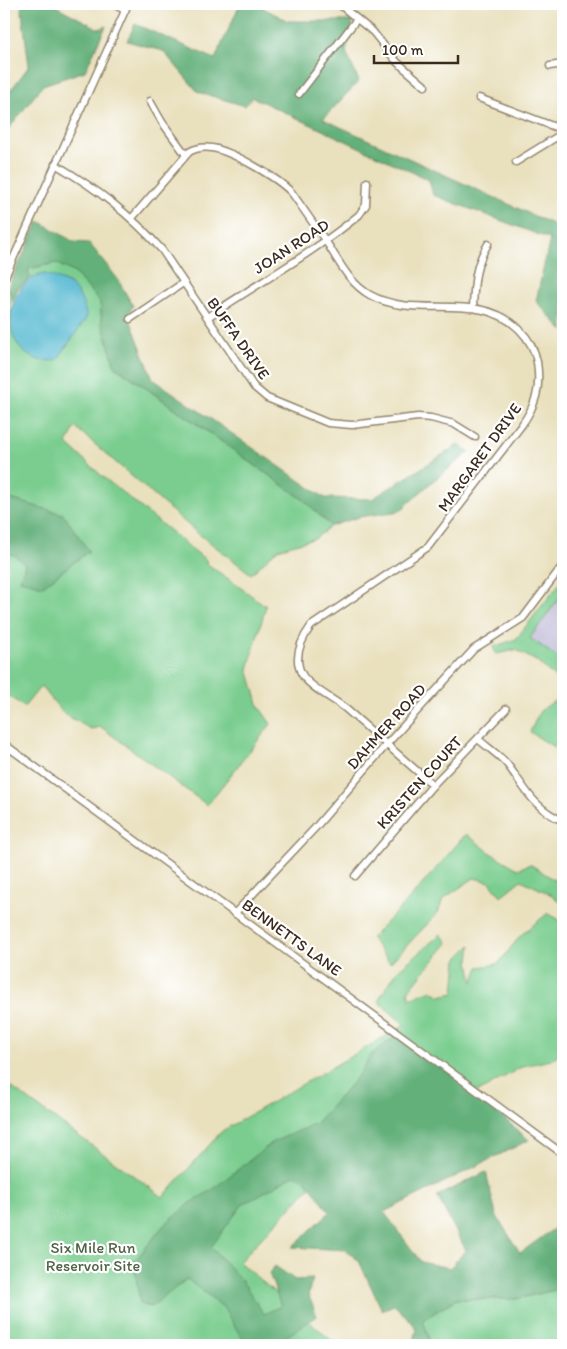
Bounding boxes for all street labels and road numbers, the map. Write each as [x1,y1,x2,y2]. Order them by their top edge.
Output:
street label: JOAN ROAD [250,215,333,278]
street label: BUFFA DRIVE [203,294,274,383]
street label: MARGARET DRIVE [434,399,525,515]
street label: DAHMER ROAD [343,680,430,773]
street label: KRISTEN COURT [373,732,466,833]
street label: BENNETTS LANE [238,895,345,980]

